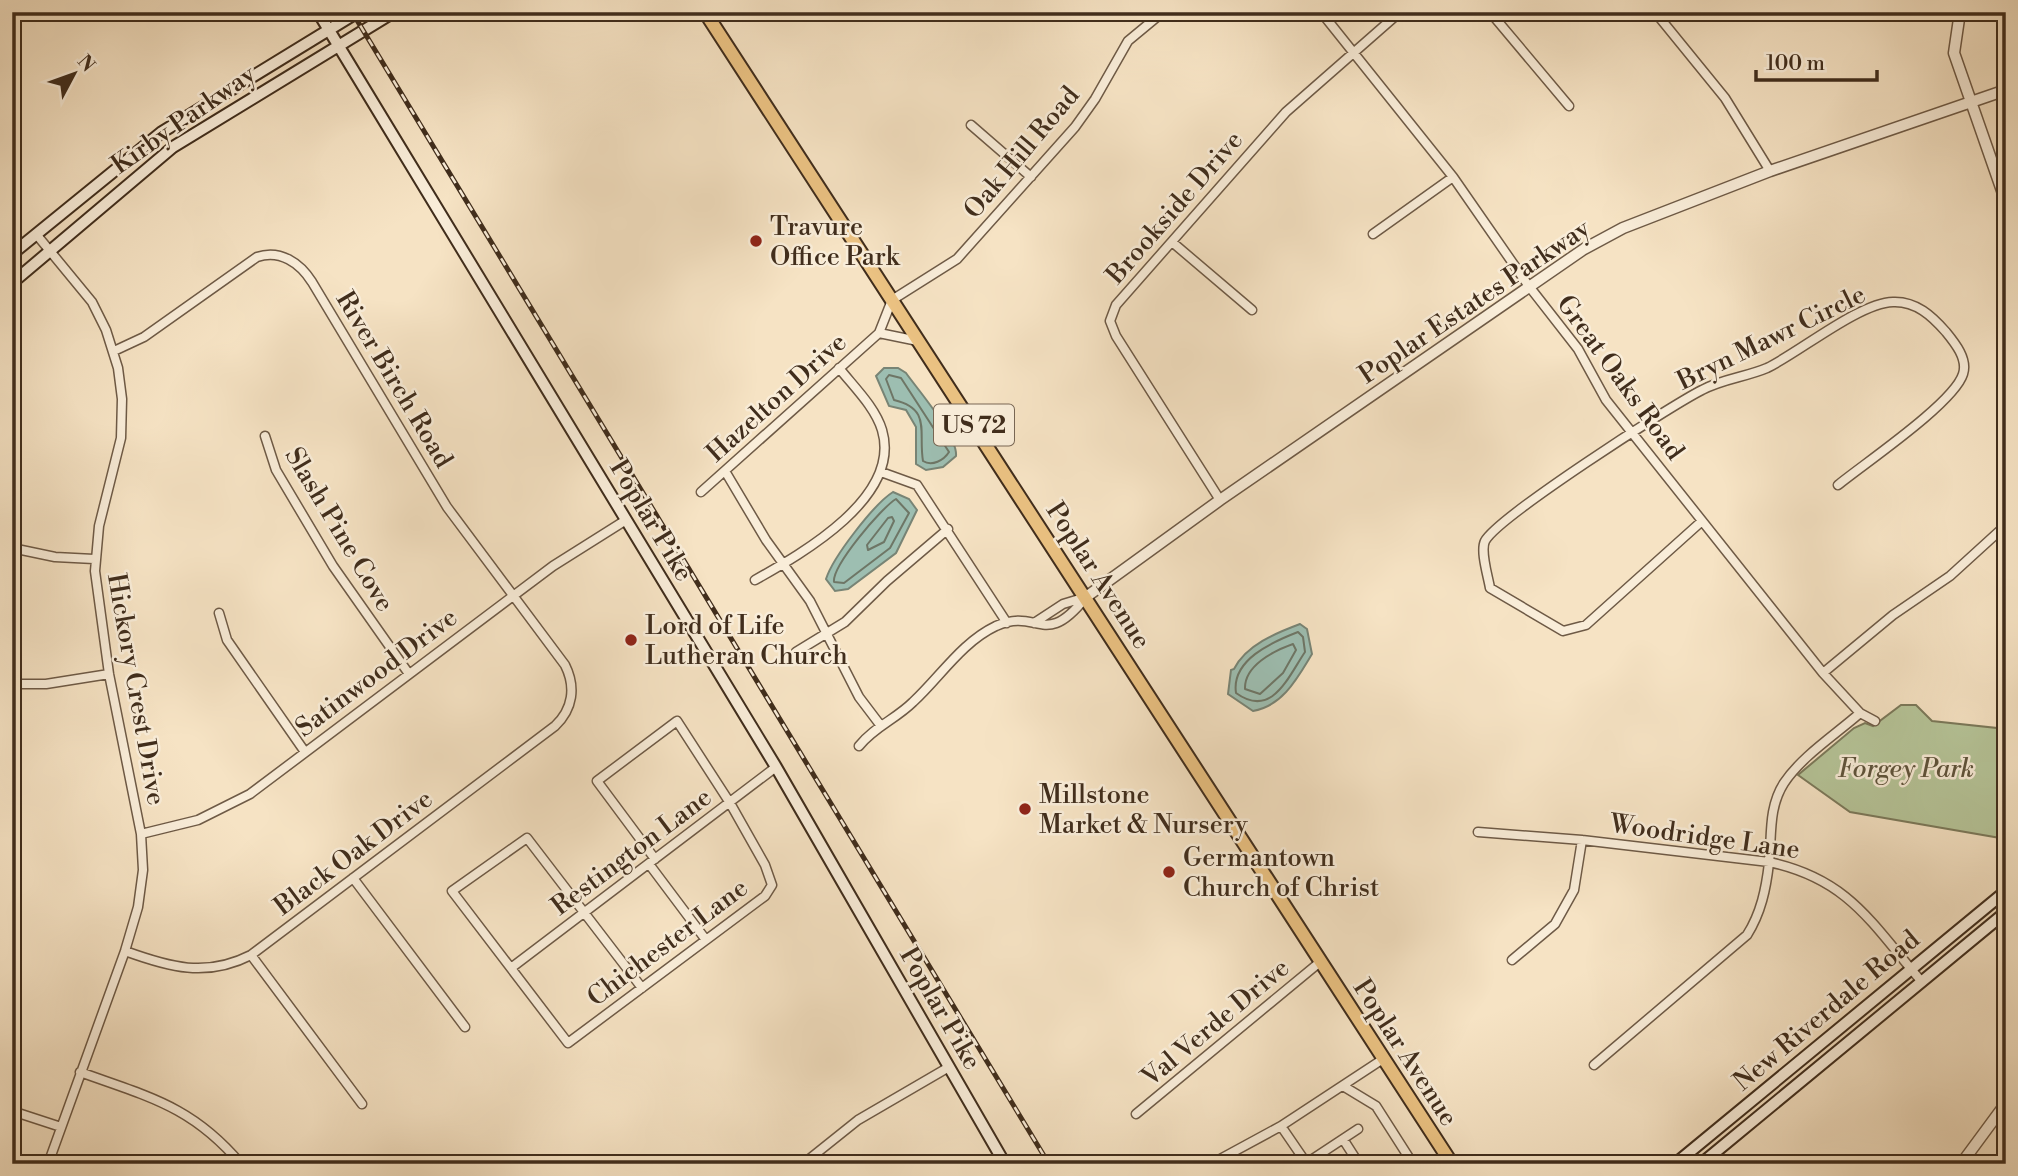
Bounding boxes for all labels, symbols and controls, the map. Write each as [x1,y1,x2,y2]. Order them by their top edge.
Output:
north arrow [38,38,108,108]
scale bar [1756,38,1876,82]
text: N [72,50,100,77]
text: 100 m [1766,51,1825,77]
street label: Kirby Parkway [105,58,262,181]
street label: Oak Hill Road [957,80,1087,225]
street label: Brookside Drive [1099,125,1250,292]
place label: Travure Office Park [770,211,901,273]
street label: Poplar Estates Parkway [1353,212,1597,391]
marker: Travure Office Park [748,233,764,249]
street label: Bryn Mawr Circle [1671,278,1871,398]
street label: River Birch Road [329,285,460,474]
street label: Great Oaks Road [1550,289,1691,467]
street label: Hazelton Drive [700,326,853,469]
road number: US 72 [934,404,1014,446]
street label: Slash Pine Cove [278,442,401,617]
street label: Poplar Pike [602,454,700,587]
street label: Poplar Avenue [1039,496,1158,655]
street label: Hickory Crest Drive [100,571,172,808]
street label: Satinwood Drive [289,601,464,744]
place label: Lord of Life Lutheran Church [645,610,848,672]
marker: Lord of Life Lutheran Church [623,632,639,648]
park label: Forgey Park [1838,753,1974,785]
place label: Millstone Market & Nursery [1039,779,1248,841]
street label: Restington Lane [545,781,718,923]
street label: Black Oak Drive [267,783,439,923]
marker: Millstone Market & Nursery [1017,801,1033,817]
street label: Woodridge Lane [1607,808,1802,866]
place label: Germantown Church of Christ [1183,842,1379,904]
marker: Germantown Church of Christ [1161,864,1177,880]
street label: Chichester Lane [581,872,754,1014]
street label: New Riverdale Road [1727,923,1926,1098]
street label: Poplar Pike [892,942,988,1075]
street label: Val Verde Drive [1135,952,1296,1094]
street label: Poplar Avenue [1346,973,1465,1132]

